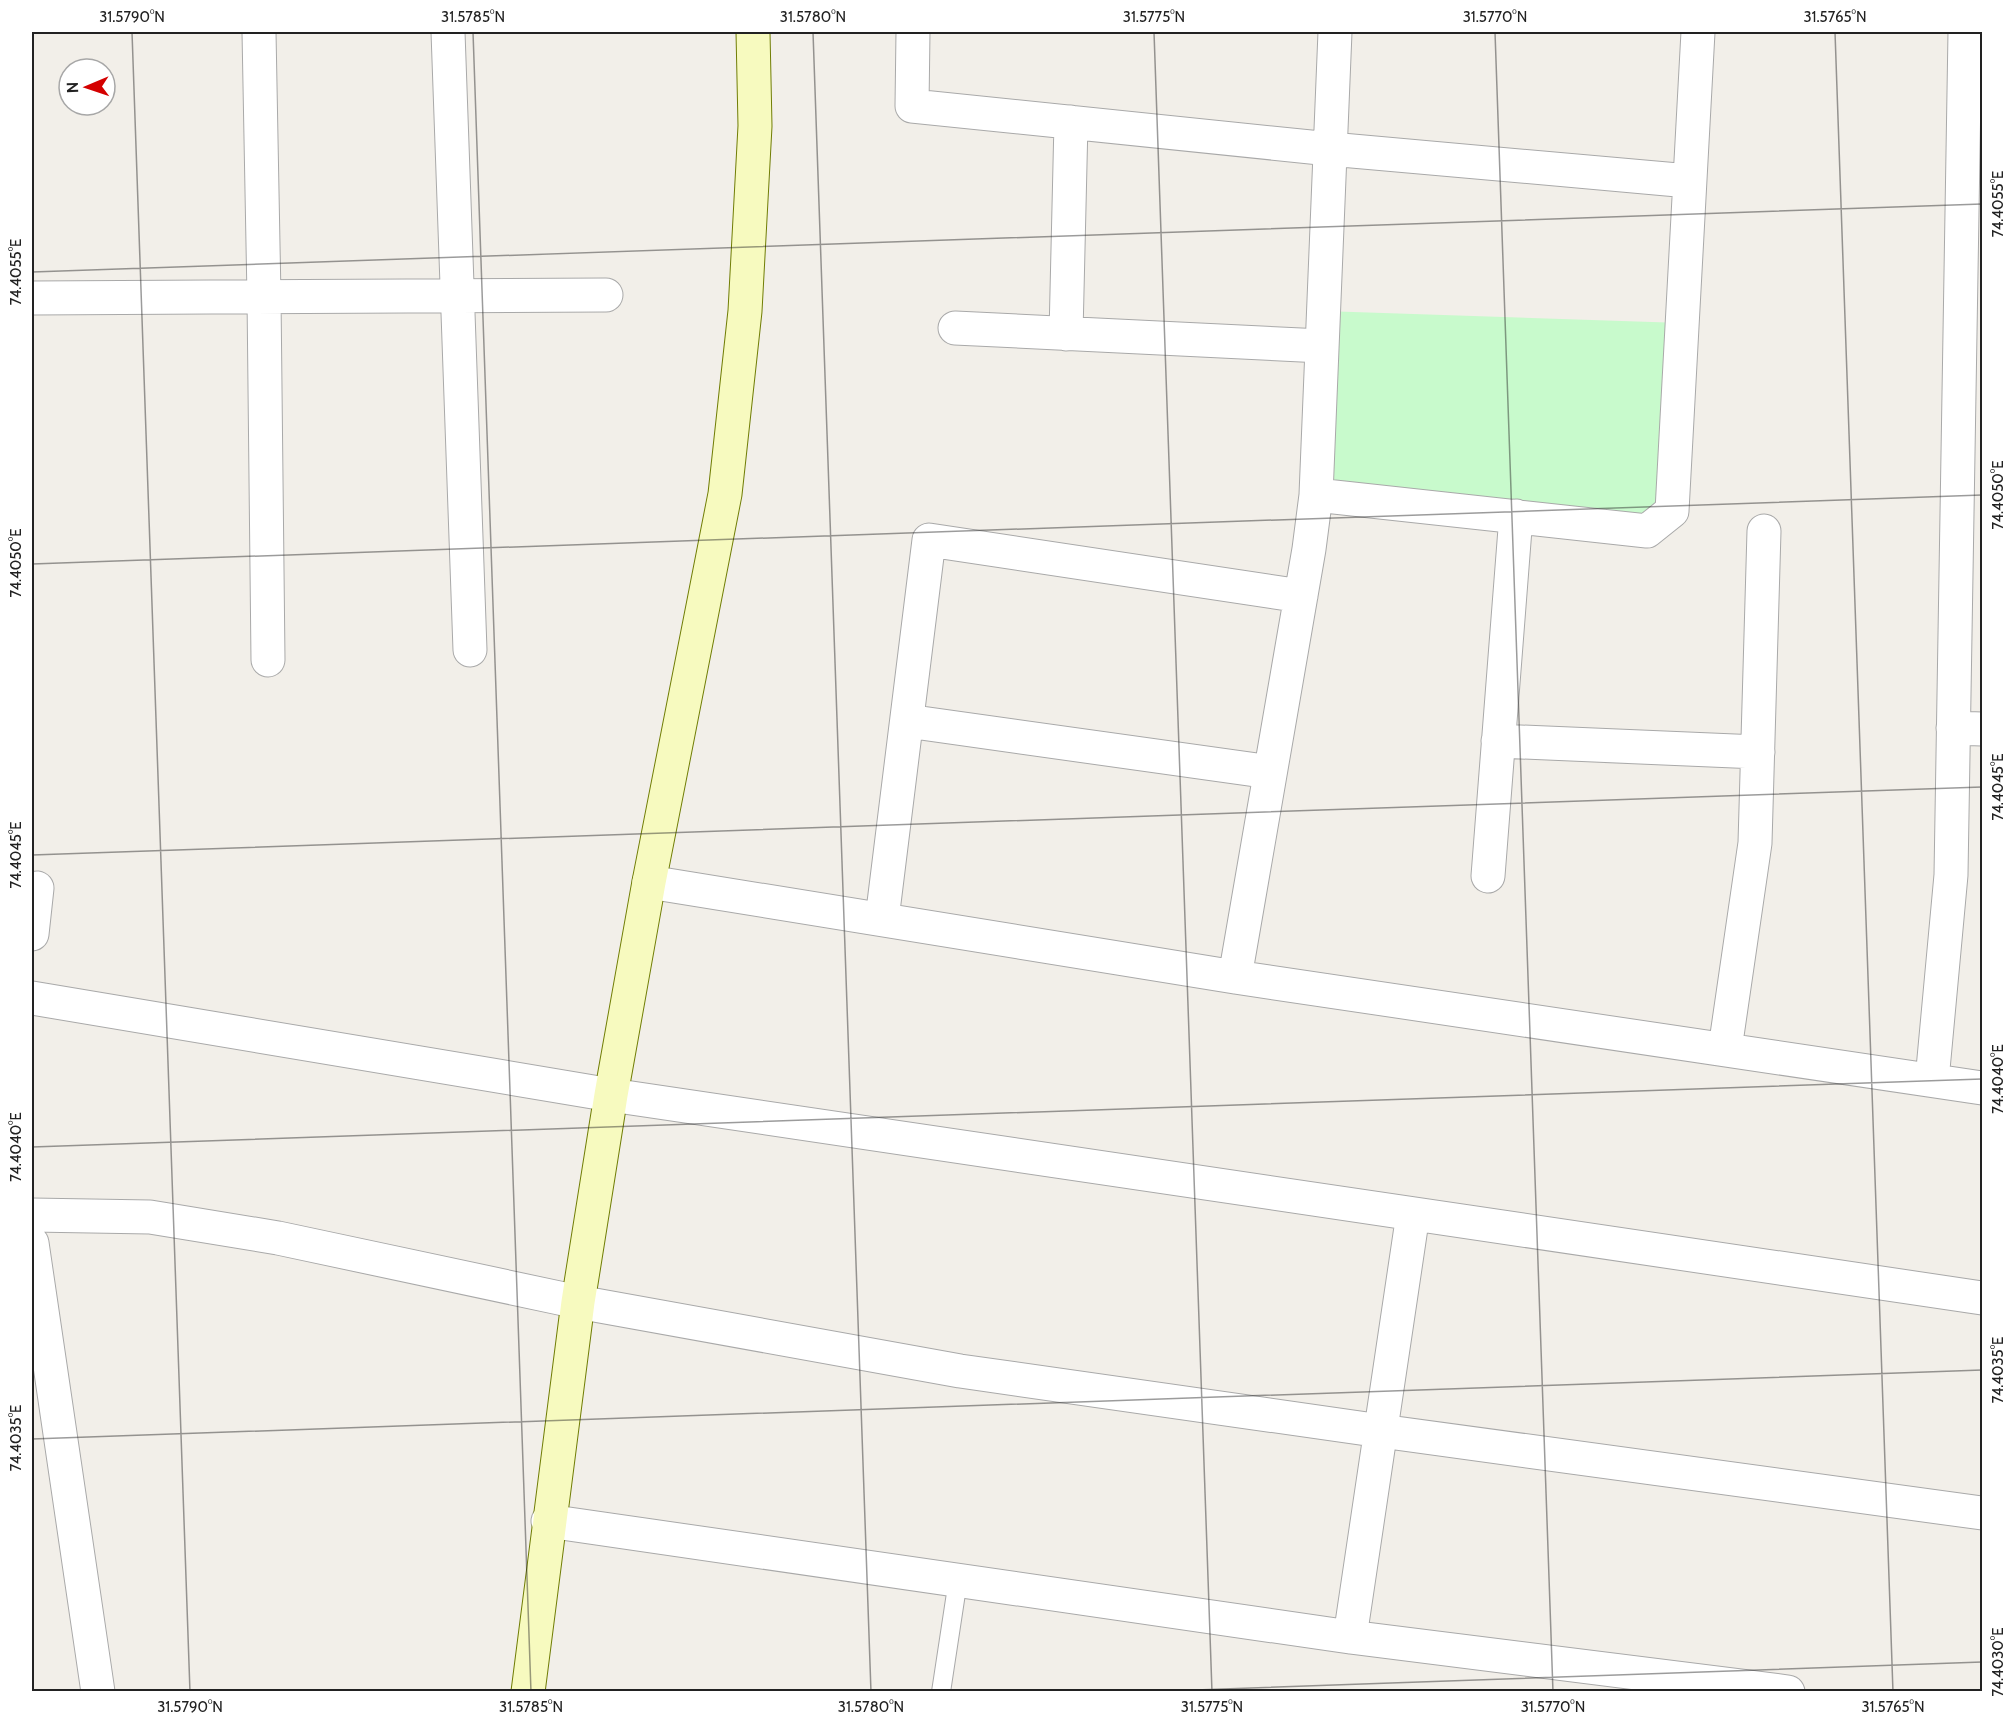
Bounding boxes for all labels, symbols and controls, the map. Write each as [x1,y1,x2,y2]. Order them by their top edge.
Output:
text: 31.5790°N [99,8,165,26]
text: 31.5785°N [441,8,505,26]
text: 31.5780°N [780,8,846,26]
text: 31.5775°N [1123,8,1185,26]
text: 31.5770°N [1463,8,1527,26]
text: 31.5765°N [1804,8,1867,26]
north arrow [57,57,117,117]
text: N [63,82,82,93]
text: 74.4055°E [1989,171,2007,237]
text: 74.4055°E [7,239,25,305]
text: 74.4050°E [1989,461,2007,530]
text: 74.4050°E [7,529,25,598]
text: 74.4045°E [1989,753,2007,821]
text: 74.4045°E [7,821,25,889]
text: 74.4040°E [1989,1044,2007,1114]
text: 74.4040°E [7,1112,25,1182]
text: 74.4035°E [1989,1337,2007,1403]
text: 74.4035°E [7,1405,25,1471]
text: 74.4030°E [1989,1628,2007,1697]
text: 31.5790°N [157,1698,223,1716]
text: 31.5785°N [499,1698,563,1716]
text: 31.5780°N [838,1698,904,1716]
text: 31.5775°N [1181,1698,1243,1716]
text: 31.5770°N [1521,1698,1585,1716]
text: 31.5765°N [1862,1698,1925,1716]

